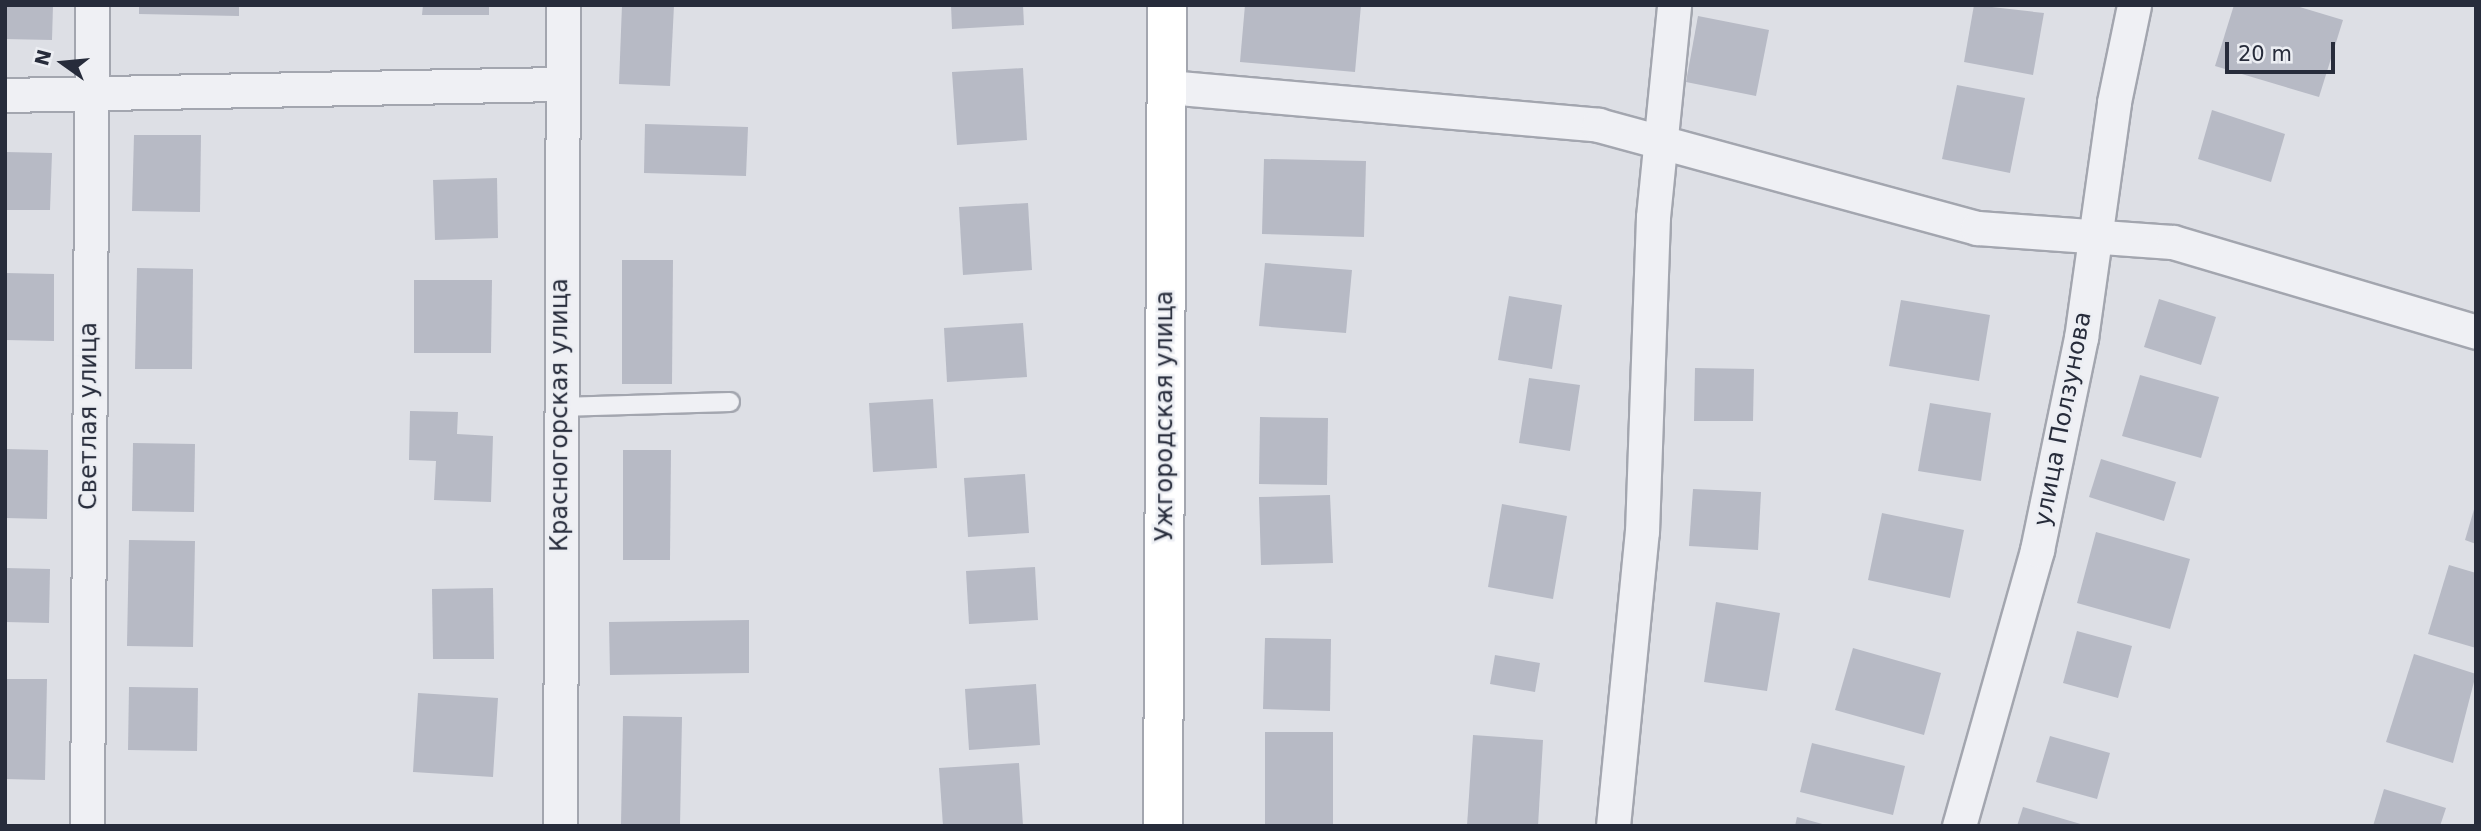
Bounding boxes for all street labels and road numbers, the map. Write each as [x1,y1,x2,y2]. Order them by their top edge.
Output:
street label: Красногорская улица [546,278,574,552]
street label: Ужгородская улица [1151,291,1179,541]
street label: улица Ползунова [2028,309,2098,529]
street label: Светлая улица [75,322,103,510]

